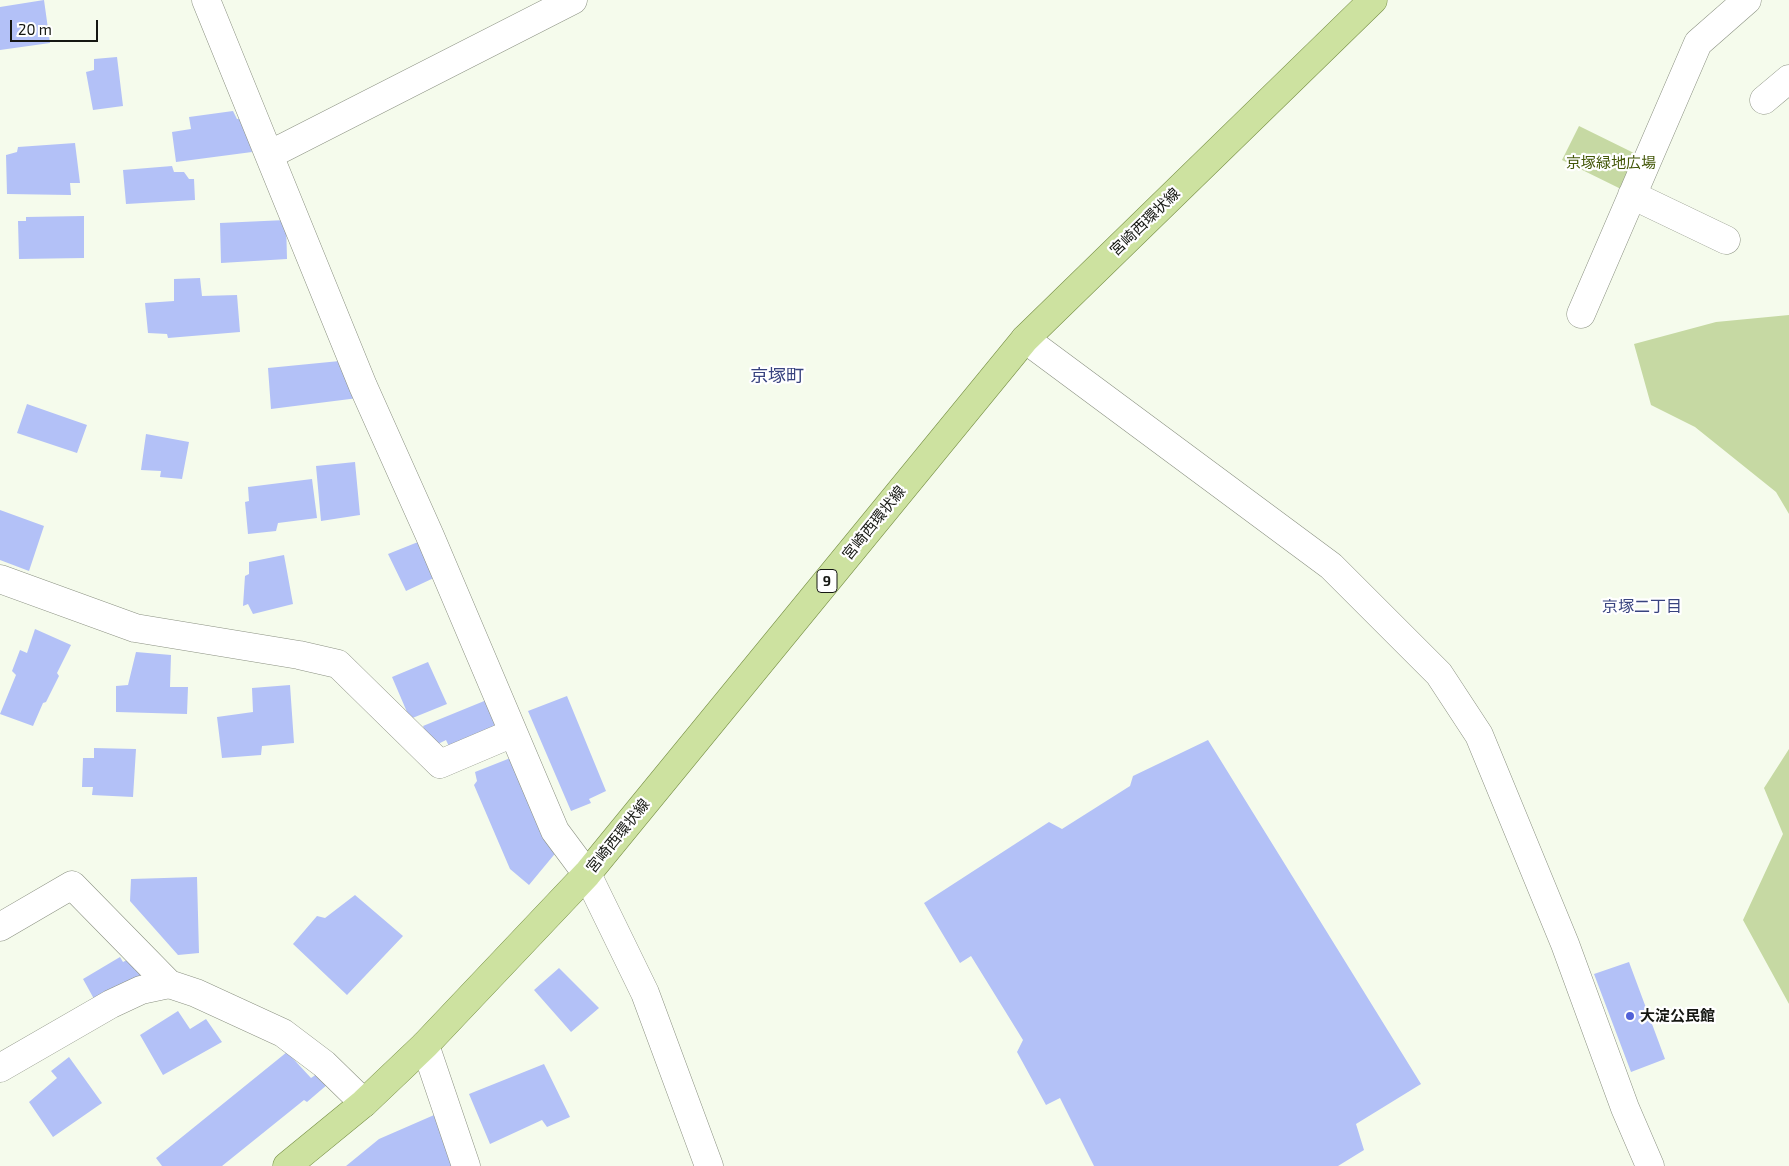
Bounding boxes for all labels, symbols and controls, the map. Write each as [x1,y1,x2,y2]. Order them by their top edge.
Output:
scale bar [12,10,100,42]
text: 20 m [18,20,52,38]
park label: 京塚緑地広場 [1566,154,1656,172]
street label: 宮崎西環状線 [1106,184,1184,260]
district label: 京塚町 [750,365,804,387]
street label: 宮崎西環状線 [839,482,909,564]
road number: 9 [817,570,837,592]
district label: 京塚二丁目 [1602,597,1682,617]
street label: 宮崎西環状線 [583,795,653,877]
place label: 大淀公民館 [1640,1007,1715,1025]
marker: 大淀公民館 [1624,1010,1636,1022]

